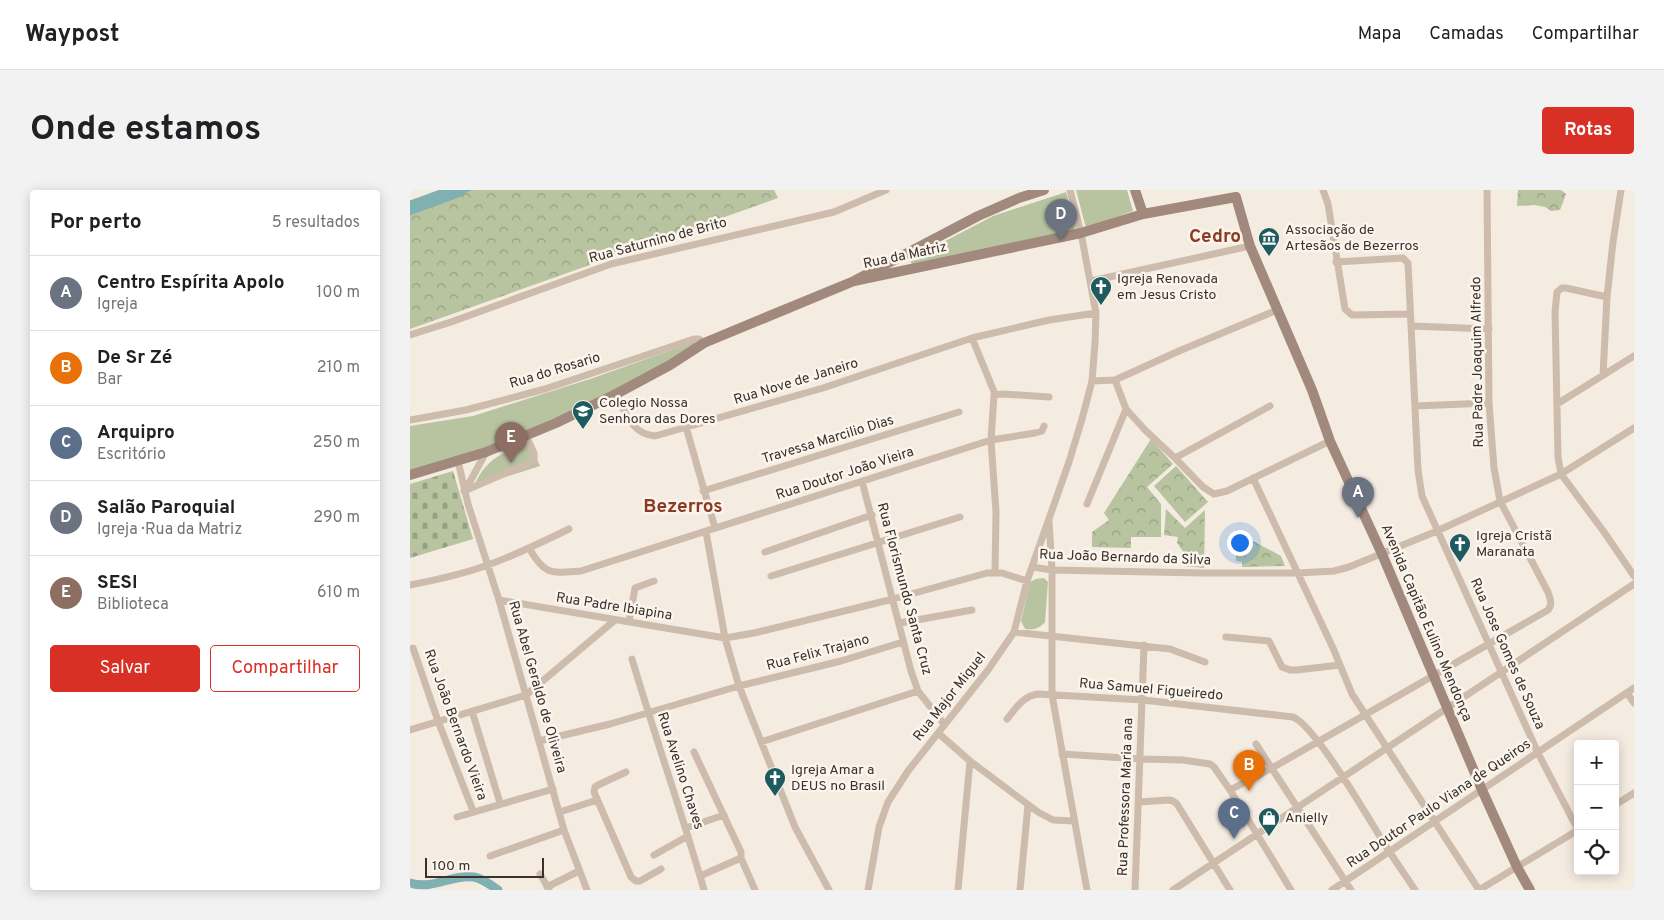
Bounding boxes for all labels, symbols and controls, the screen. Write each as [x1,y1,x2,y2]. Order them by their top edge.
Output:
text: Waypost [25,20,119,50]
text: Mapa [1358,23,1401,46]
text: Camadas [1429,23,1504,46]
text: Compartilhar [1532,23,1639,46]
button: Rotas [1542,107,1634,154]
text: Onde estamos [30,108,261,152]
pin: D [1045,199,1077,240]
text: Por perto [50,209,142,236]
text: 5 resultados [272,213,360,233]
street label: Rua Saturnino de Brito [587,214,729,268]
place label: Associação de Artesãos de Bezerros [1285,222,1419,255]
district label: Cedro [1189,225,1241,249]
museum icon: Associação de Artesãos de Bezerros [1257,226,1281,257]
street label: Rua da Matriz [862,239,948,273]
text: Centro Espírita Apolo [97,271,284,295]
place label: Igreja Renovada em Jesus Cristo [1117,271,1218,304]
church icon: Igreja Renovada em Jesus Cristo [1089,275,1113,306]
street label: Rua Padre Joaquim Alfredo [1468,276,1488,448]
text: A [60,283,72,303]
text: 100 m [316,283,360,303]
text: Igreja [97,295,138,315]
text: De Sr Zé [97,346,172,370]
street label: Rua do Rosario [508,349,603,393]
street label: Rua Nove de Janeiro [732,355,860,409]
text: B [60,358,72,378]
text: 210 m [317,358,360,378]
text: Bar [97,370,123,390]
place label: Colegio Nossa Senhora das Dores [599,395,716,428]
school or university icon: Colegio Nossa Senhora das Dores [571,399,595,430]
street label: Travessa Marcilio Dias [760,412,896,468]
text: Arquipro [97,421,175,445]
pin: E [495,422,527,463]
text: C [61,433,71,453]
text: 250 m [313,433,360,453]
street label: Rua Doutor João Vieira [774,444,916,504]
text: Escritório [97,445,166,465]
pin: A [1342,477,1374,518]
district label: Bezerros [643,495,723,519]
text: Salão Paroquial [97,496,235,520]
street label: Rua Florismundo Santa Cruz [873,501,935,677]
text: D [60,508,72,528]
text: 290 m [313,508,360,528]
text: Igreja · Rua da Matriz [97,520,242,540]
street label: Avenida Capitão Eulino Mendonça [1377,522,1475,724]
place label: Igreja Cristã Maranata [1476,528,1552,561]
your location [1227,530,1253,556]
church icon: Igreja Cristã Maranata [1448,532,1472,563]
street label: Rua João Bernardo da Silva [1039,547,1211,569]
text: SESI [97,571,138,595]
street label: Rua Jose Gomes de Souza [1466,576,1548,732]
text: E [61,583,71,603]
text: 610 m [317,583,360,603]
street label: Rua Padre Ibiapina [555,589,673,625]
text: Biblioteca [97,595,169,615]
street label: Rua Abel Geraldo de Oliveira [504,599,570,775]
street label: Rua Felix Trajano [765,631,872,675]
button: Salvar [50,645,200,692]
button: Compartilhar [210,645,360,692]
street label: Rua João Bernardo Vieira [420,647,490,803]
street label: Rua Major Miguel [910,649,990,745]
street label: Rua Samuel Figueiredo [1078,675,1224,705]
street label: Rua Avelino Chaves [653,710,707,832]
street label: Rua Professora Maria ana [1115,718,1137,876]
street label: Rua Doutor Paulo Viana de Queiros [1344,736,1534,872]
map controls [1574,740,1619,875]
button: + [1574,740,1619,785]
pin: B [1233,750,1265,791]
place label: Igreja Amar a DEUS no Brasil [791,762,885,795]
church icon: Igreja Amar a DEUS no Brasil [763,766,787,797]
button: − [1574,785,1619,830]
pin: C [1218,798,1250,839]
shop icon: Anielly [1257,806,1281,837]
place label: Anielly [1285,810,1328,827]
button: locate [1574,830,1619,875]
scale bar [425,855,544,878]
text: 100 m [432,858,470,875]

